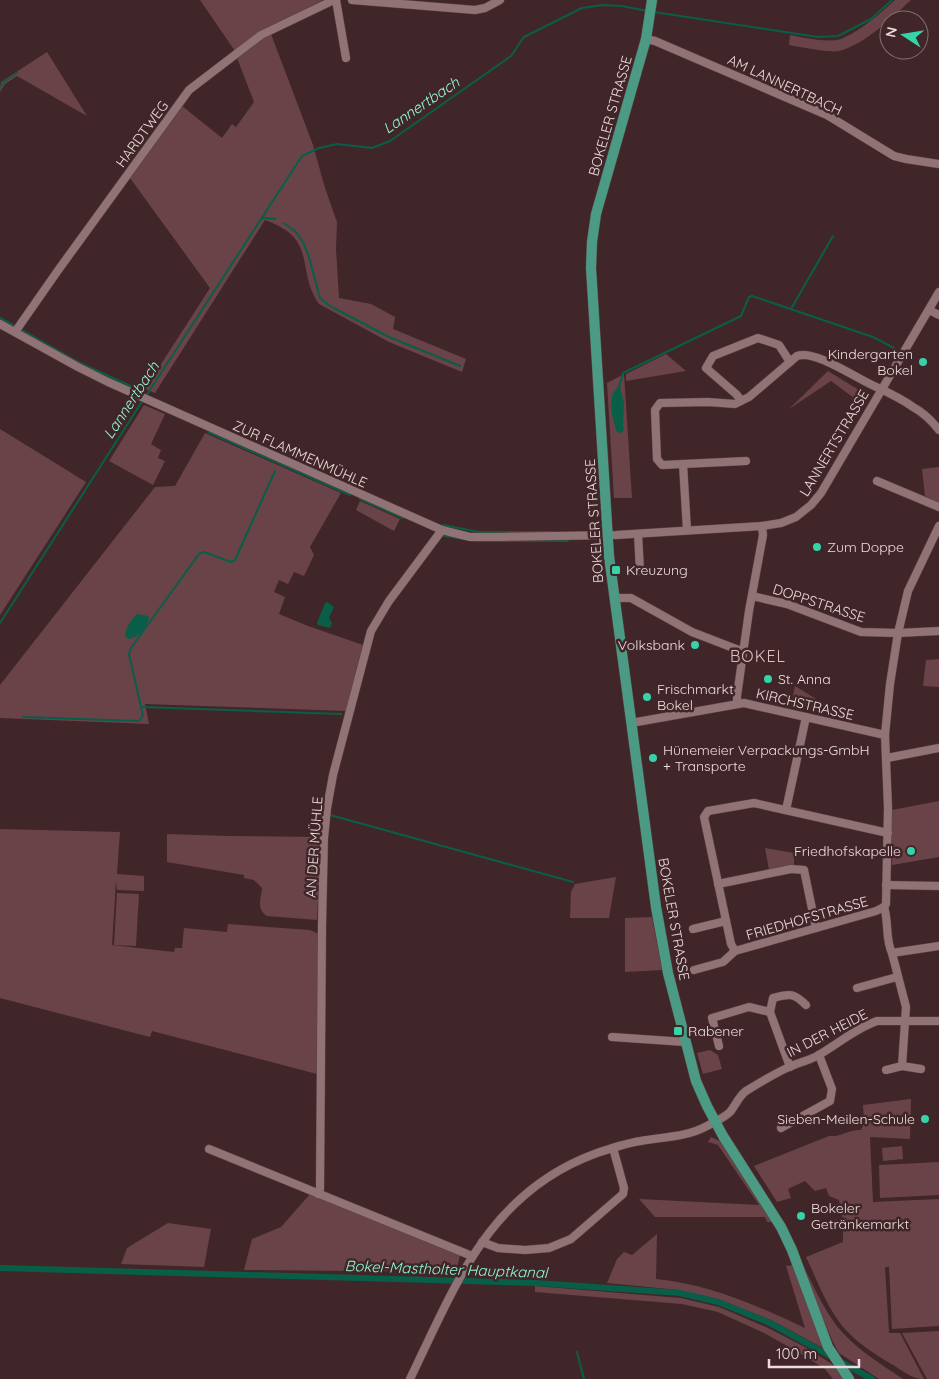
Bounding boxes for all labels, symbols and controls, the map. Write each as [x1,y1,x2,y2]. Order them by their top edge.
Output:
north arrow [879,10,929,60]
text: N [881,25,901,39]
street label: AM LANNERTBACH [725,51,845,119]
street label: BOKELER STRASSE [584,54,636,178]
water label: Lannertbach [379,72,463,138]
street label: HARDTWEG [112,97,172,171]
place label: Kindergarten Bokel [828,345,913,379]
marker: Kindergarten Bokel [917,356,929,368]
water label: Lannertbach [99,357,163,442]
street label: LANNERTSTRASSE [795,387,873,499]
street label: ZUR FLAMMENMÜHLE [230,416,370,492]
street label: BOKELER STRASSE [581,458,607,584]
place label: Zum Doppe [827,538,904,556]
marker: Zum Doppe [811,541,823,553]
place label: Kreuzung [626,561,688,579]
marker: Kreuzung [610,564,622,576]
street label: DOPPSTRASSE [771,580,867,626]
place label: Volksbank [618,636,685,654]
marker: Volksbank [689,639,701,651]
district label: BOKEL [730,646,786,666]
place label: St. Anna [778,670,831,688]
marker: St. Anna [762,673,774,685]
place label: Frischmarkt Bokel [657,680,734,714]
street label: KIRCHSTRASSE [754,684,856,724]
marker: Frischmarkt Bokel [641,691,653,703]
place label: Hünemeier Verpackungs-GmbH + Transporte [663,741,870,775]
marker: Hünemeier Verpackungs-GmbH + Transporte [647,752,659,764]
street label: AN DER MÜHLE [301,796,327,898]
place label: Friedhofskapelle [794,842,901,860]
marker: Friedhofskapelle [905,845,917,857]
street label: BOKELER STRASSE [654,856,694,982]
street label: FRIEDHOFSTRASSE [744,892,870,944]
street label: IN DER HEIDE [784,1005,870,1061]
place label: Rabener [688,1022,744,1040]
marker: Rabener [672,1025,684,1037]
place label: Sieben-Meilen-Schule [777,1110,915,1128]
marker: Sieben-Meilen-Schule [919,1113,931,1125]
place label: Bokeler Getränkemarkt [811,1199,909,1233]
marker: Bokeler Getränkemarkt [795,1210,807,1222]
water label: Bokel-Mastholter Hauptkanal [344,1256,549,1282]
scale bar [769,1336,859,1368]
text: 100 m [776,1344,817,1363]

